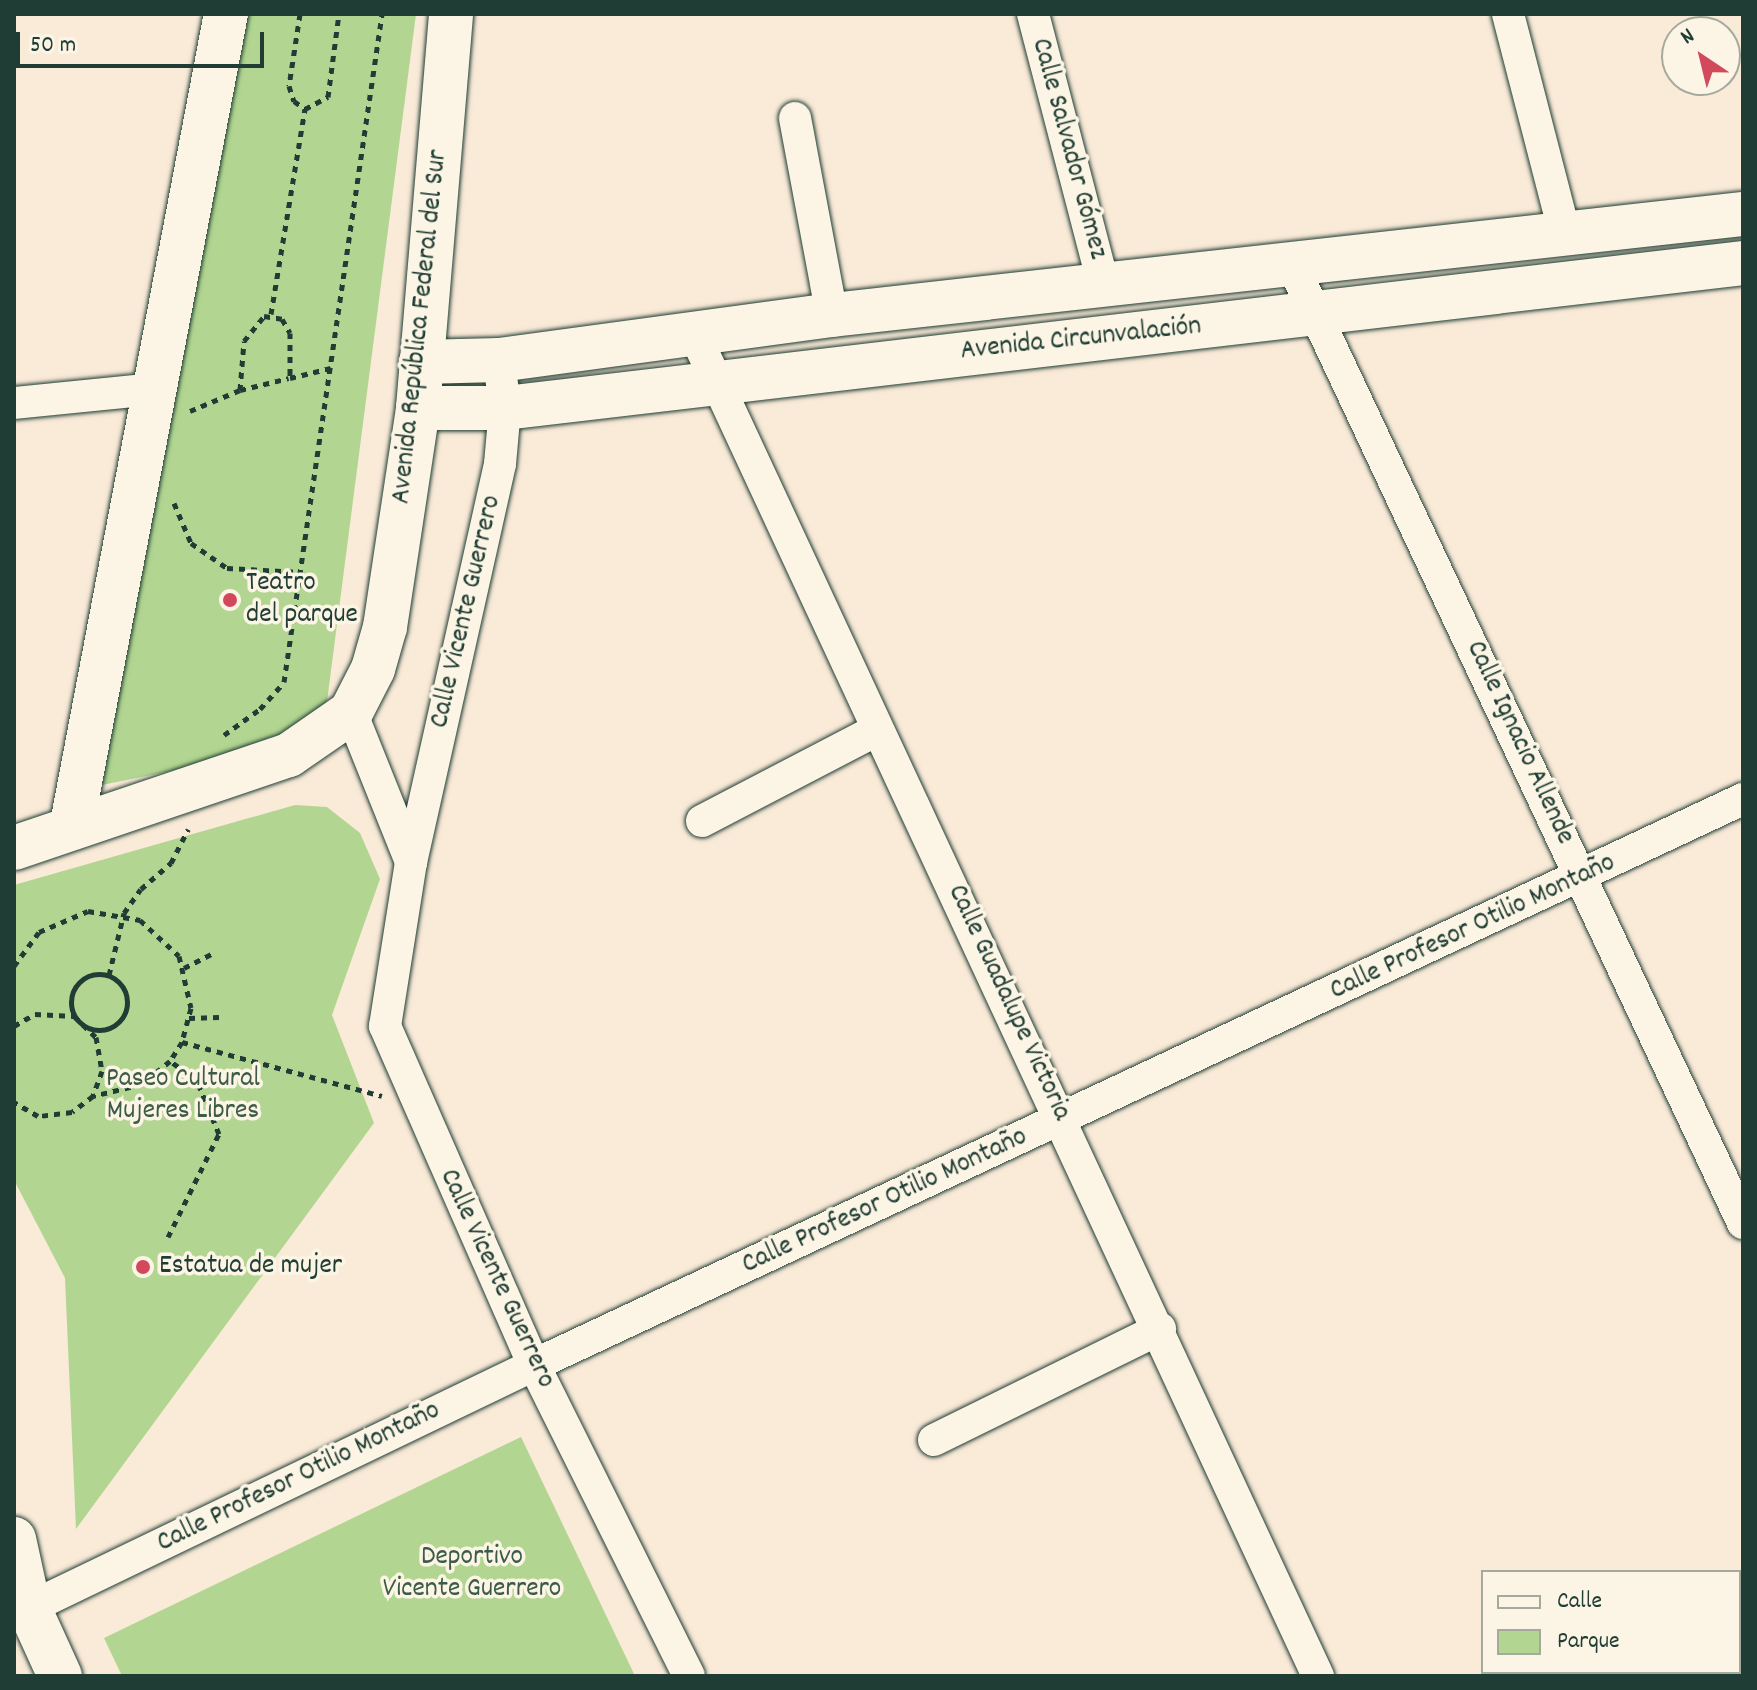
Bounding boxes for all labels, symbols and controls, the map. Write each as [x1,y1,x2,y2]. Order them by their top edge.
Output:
scale bar [20,16,268,66]
north arrow [1661,16,1741,96]
text: N [1675,22,1701,53]
text: 50 m [30,29,76,63]
street label: Calle Salvador Gómez [1022,35,1114,263]
street label: Avenida República Federal del Sur [386,148,456,506]
street label: Avenida Circunvalación [959,311,1203,369]
street label: Calle Vicente Guerrero [424,492,510,732]
place label: Teatro del parque [246,567,358,633]
marker: Teatro del parque [221,591,239,609]
street label: Calle Ignacio Allende [1457,636,1581,850]
street label: Calle Profesor Otilio Montaño [1325,847,1621,1009]
street label: Calle Guadalupe Victoria [939,880,1077,1126]
park label: Paseo Cultural Mujeres Libres [106,1063,260,1129]
street label: Calle Profesor Otilio Montaño [737,1121,1033,1283]
street label: Calle Vicente Guerrero [431,1164,561,1394]
place label: Estatua de mujer [159,1250,342,1284]
marker: Estatua de mujer [134,1258,152,1276]
street label: Calle Profesor Otilio Montaño [152,1395,446,1561]
park label: Deportivo Vicente Guerrero [383,1541,561,1607]
legend [1481,1570,1741,1674]
text: Calle [1557,1585,1602,1619]
text: Parque [1557,1625,1620,1659]

